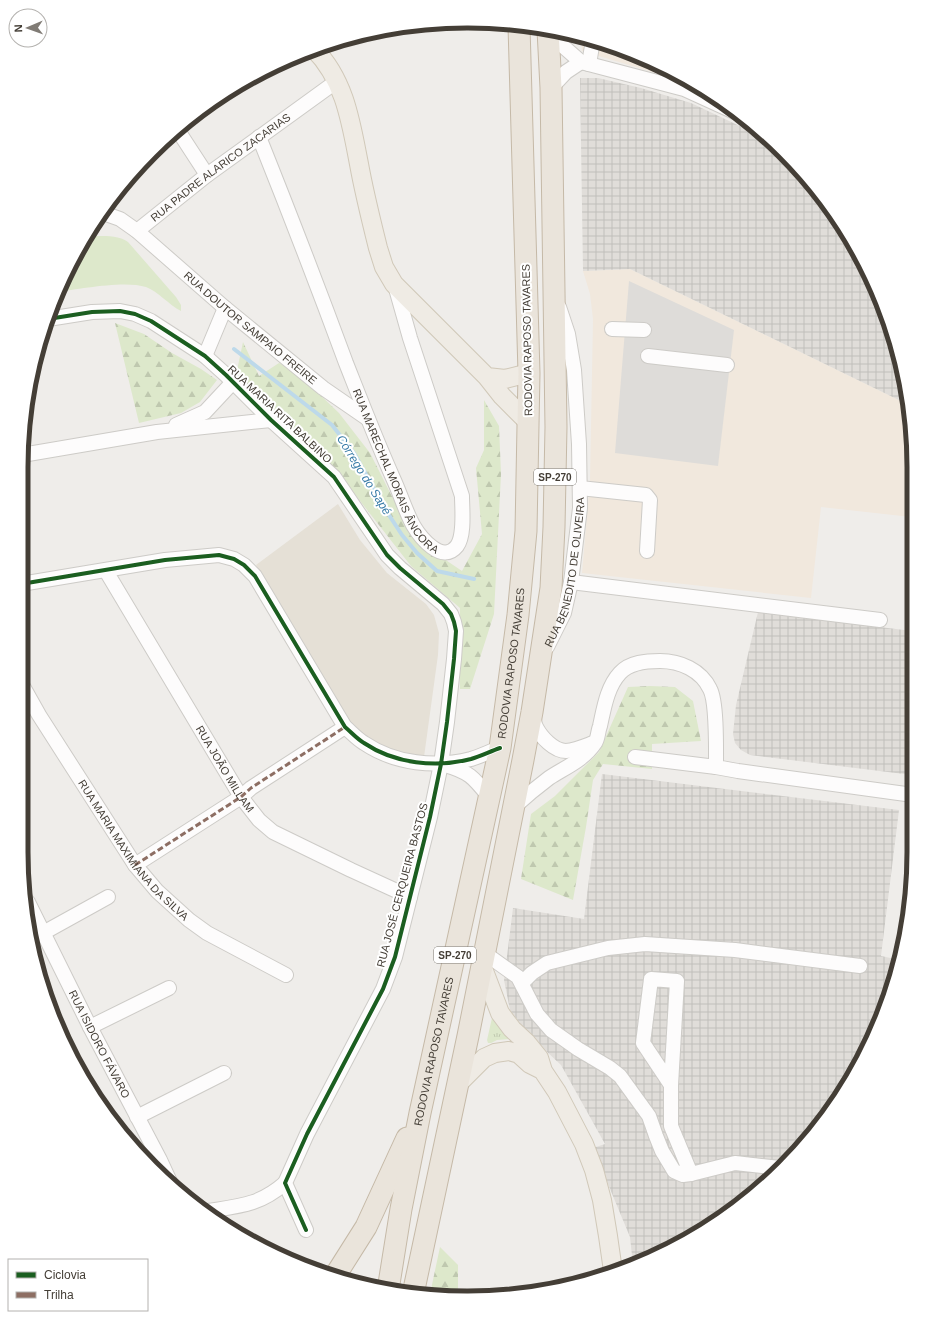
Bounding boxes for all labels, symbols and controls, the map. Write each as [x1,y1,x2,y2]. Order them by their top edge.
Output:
north arrow [8,8,48,48]
text: N [12,24,24,33]
street label: RUA PADRE ALARICO ZACARIAS [148,111,293,224]
street label: RODOVIA RAPOSO TAVARES [520,264,534,416]
street label: RUA DOUTOR SAMPAIO FREIRE [182,269,319,386]
street label: RUA MARIA RITA BALBINO [226,363,335,466]
street label: RUA MARECHAL MORAIS ÂNCORA [351,387,441,556]
water label: Córrego do Sapé [334,433,394,518]
road number: SP-270 [534,469,576,485]
street label: RUA BENEDITO DE OLIVEIRA [542,497,586,649]
street label: RODOVIA RAPOSO TAVARES [495,587,527,740]
street label: RUA JOÃO MILLAM [194,723,257,815]
street label: RUA MARIA MAXIMIANA DA SILVA [76,777,191,923]
street label: RUA JOSÉ CERQUEIRA BASTOS [374,801,430,969]
road number: SP-270 [434,947,476,963]
street label: RODOVIA RAPOSO TAVARES [412,976,456,1127]
street label: RUA ISIDORO FÁVARO [67,988,132,1100]
legend [8,1259,148,1311]
text: Ciclovia [44,1268,86,1282]
text: Trilha [44,1288,74,1302]

